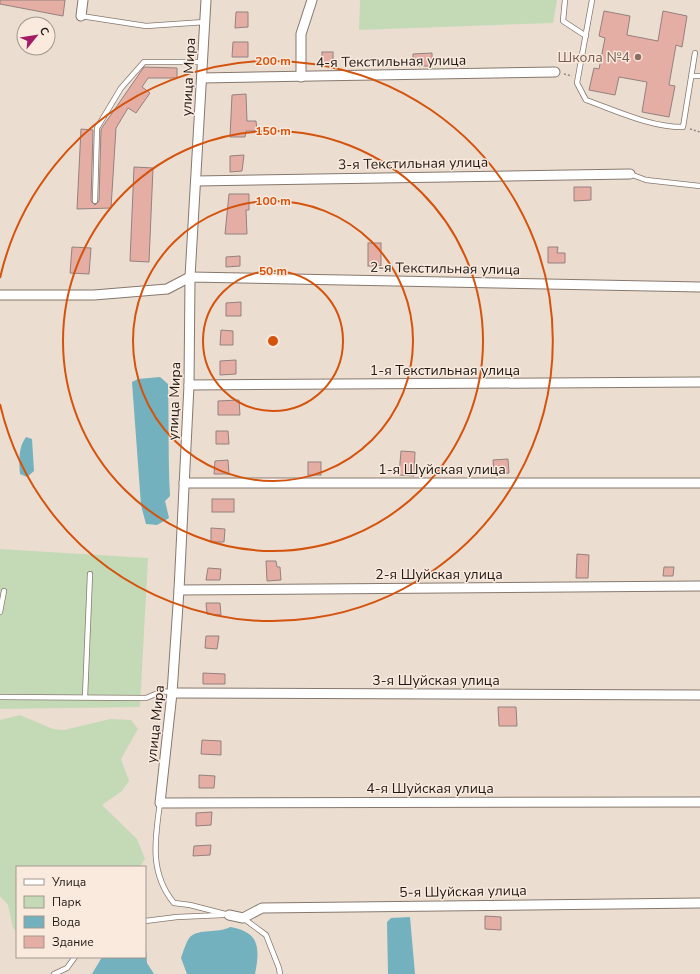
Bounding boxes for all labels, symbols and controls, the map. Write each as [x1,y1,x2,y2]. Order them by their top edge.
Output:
north arrow [16,16,56,56]
text: С [36,24,53,39]
street label: улица Мира [177,37,200,117]
place label: Школа №4 [557,48,630,67]
street label: 4-я Текстильная улица [316,51,466,72]
marker: Школа №4 [633,52,643,62]
text: 200 m [255,53,291,69]
text: 150 m [255,123,291,139]
street label: 3-я Текстильная улица [338,153,488,174]
text: 100 m [255,193,291,209]
street label: 2-я Текстильная улица [370,258,520,279]
text: 50 m [259,263,287,279]
centre of rings [266,334,280,348]
street label: улица Мира [164,361,185,441]
street label: 1-я Текстильная улица [370,361,520,380]
street label: 1-я Шуйская улица [378,460,506,479]
street label: 2-я Шуйская улица [375,565,503,584]
street label: 3-я Шуйская улица [372,671,500,690]
street label: улица Мира [142,684,169,764]
street label: 4-я Шуйская улица [366,779,494,798]
legend [16,866,146,958]
text: Улица [51,874,86,890]
street label: 5-я Шуйская улица [399,881,527,902]
text: Парк [52,894,82,910]
text: Вода [52,914,80,930]
text: Здание [52,934,94,950]

